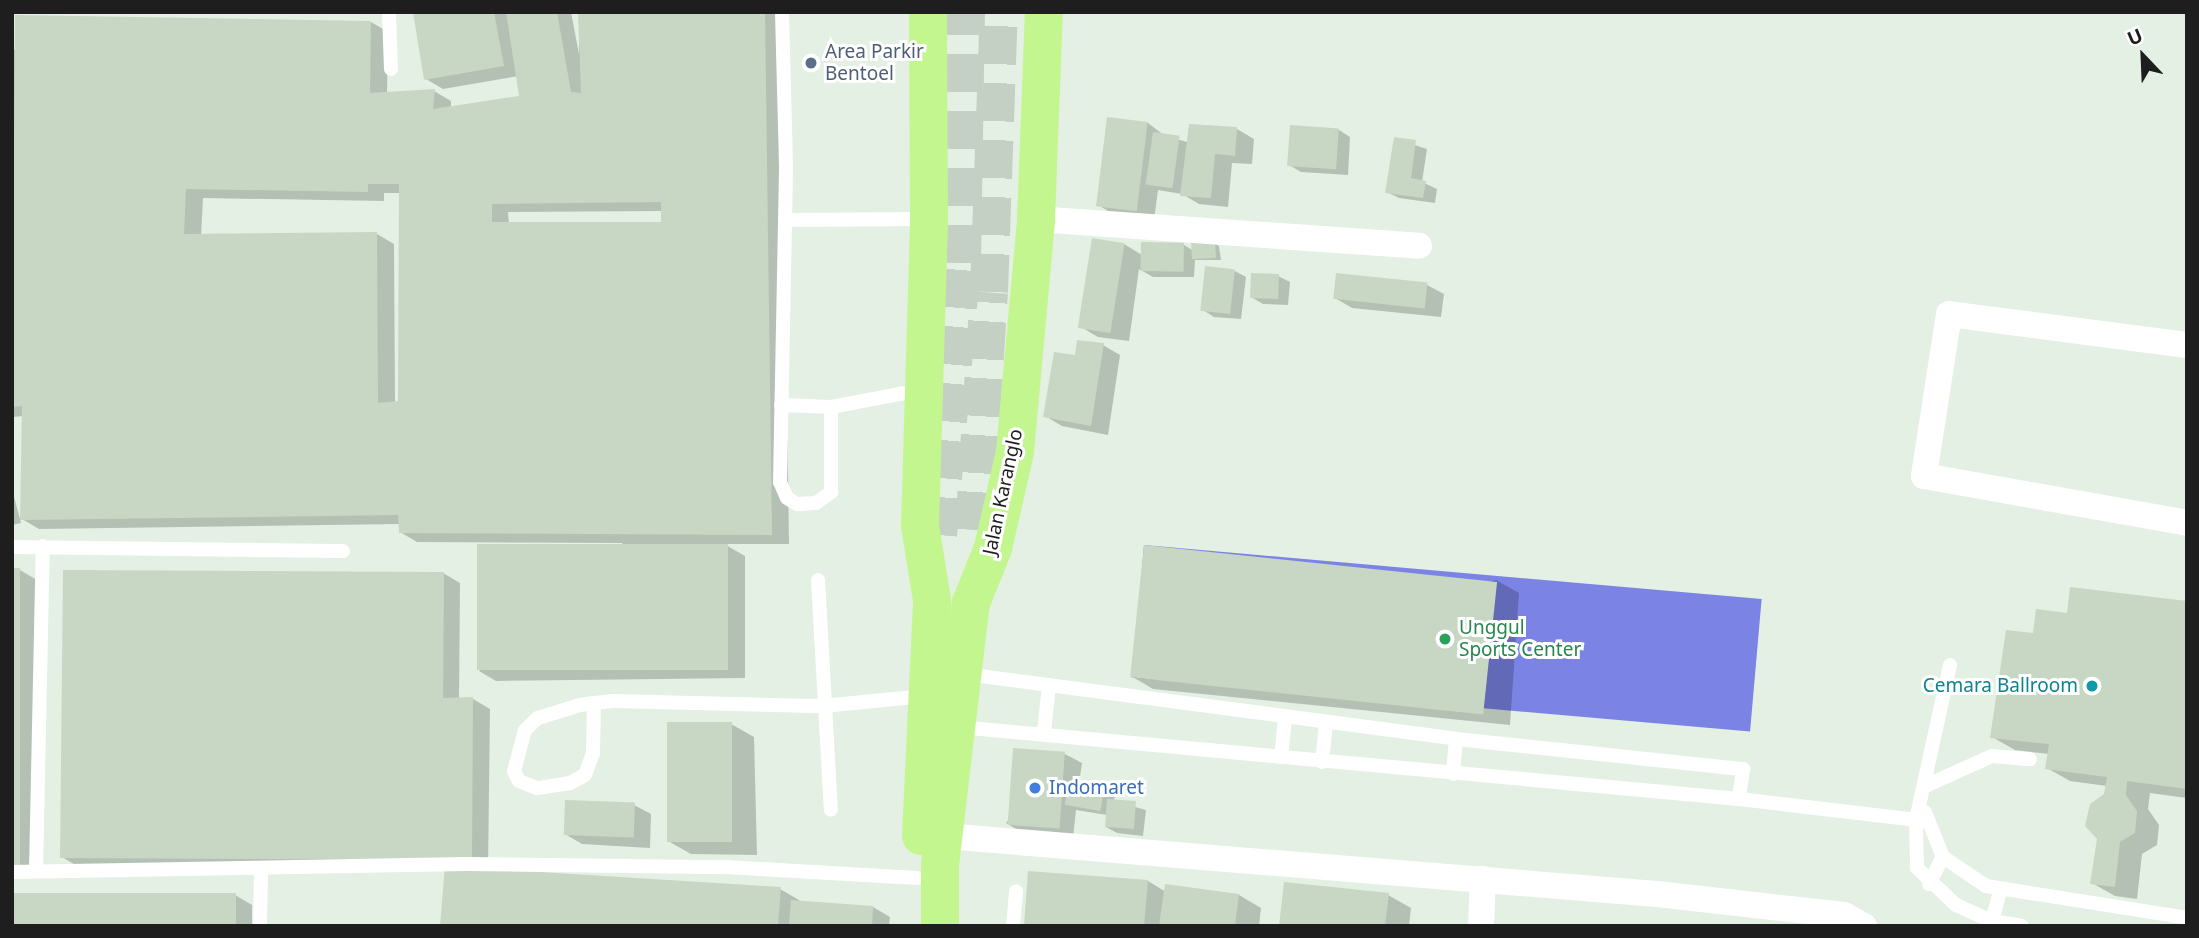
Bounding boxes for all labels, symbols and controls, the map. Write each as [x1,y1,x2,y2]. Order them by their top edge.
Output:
north arrow [2108,21,2178,91]
text: U [2123,22,2146,51]
place label: Area Parkir Bentoel [825,41,924,85]
marker: Area Parkir Bentoel [803,55,819,71]
street label: Jalan Karanglo [978,427,1028,557]
place label: Unggul Sports Center [1459,617,1581,661]
marker: Unggul Sports Center [1437,631,1453,647]
place label: Cemara Ballroom [1923,675,2078,697]
marker: Cemara Ballroom [2084,678,2100,694]
place label: Indomaret [1049,777,1144,799]
marker: Indomaret [1027,780,1043,796]

